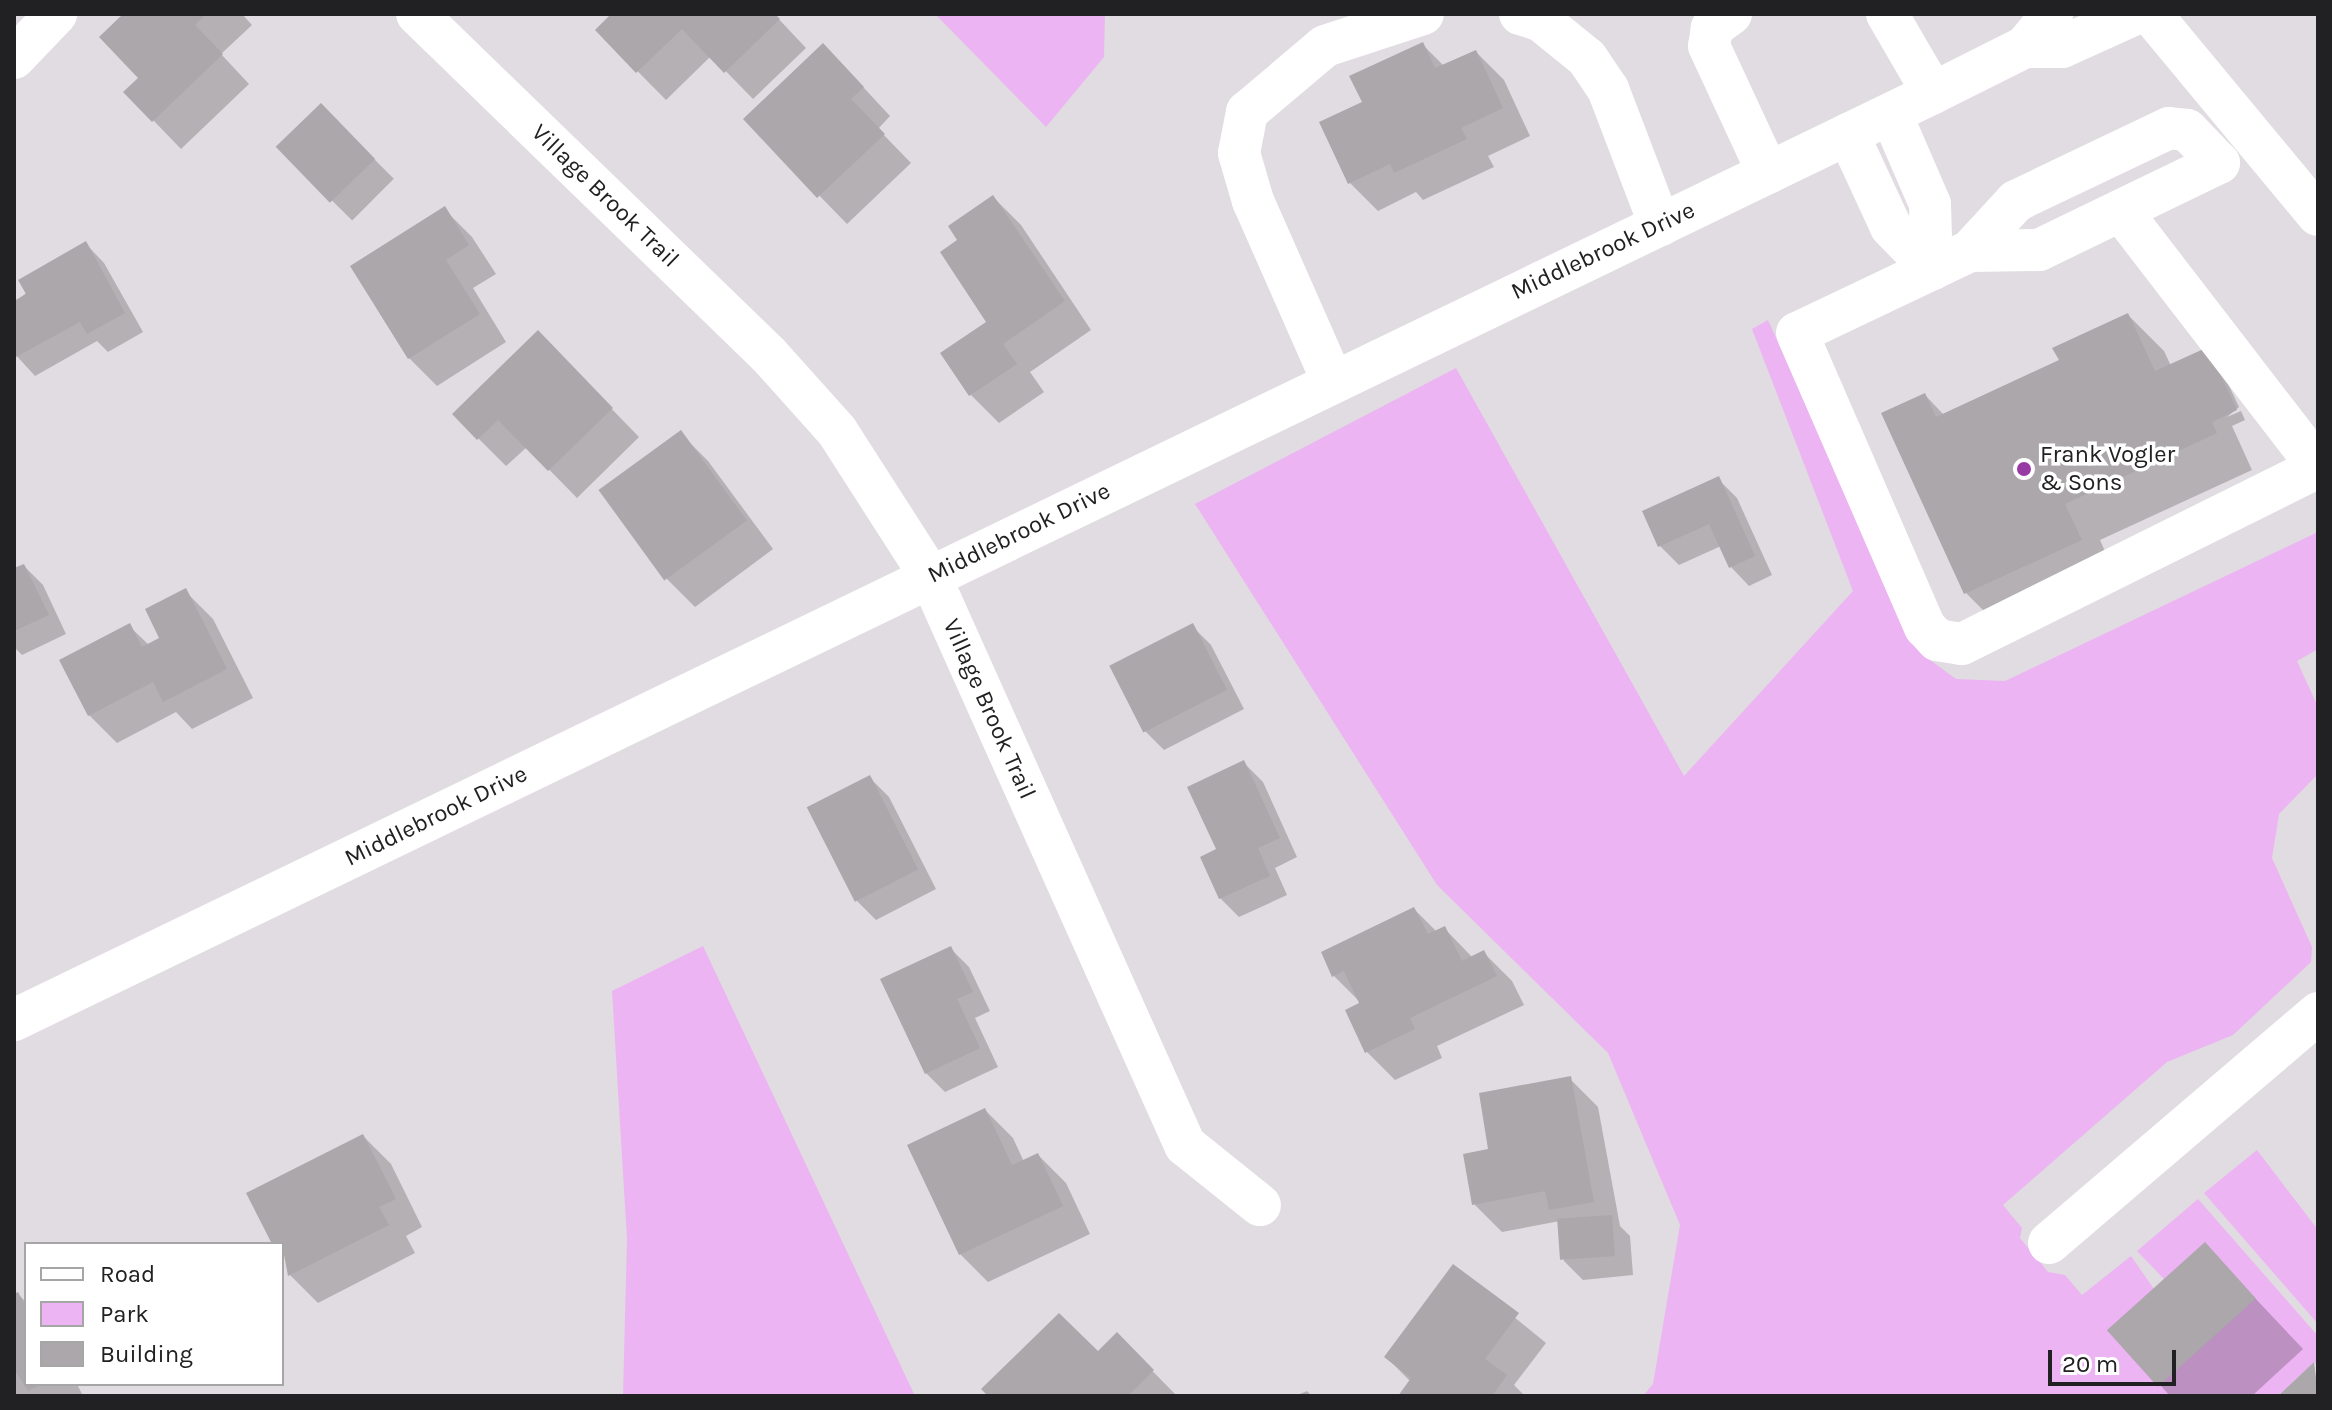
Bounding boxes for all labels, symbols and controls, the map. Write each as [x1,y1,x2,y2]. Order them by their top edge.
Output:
street label: Village Brook Trail [525,118,685,274]
street label: Middlebrook Drive [1507,196,1699,306]
place label: Frank Vogler & Sons [2040,441,2175,497]
marker: Frank Vogler & Sons [2015,460,2033,478]
street label: Middlebrook Drive [923,476,1115,590]
street label: Village Brook Trail [936,615,1042,803]
street label: Middlebrook Drive [340,759,532,873]
legend [24,1242,284,1386]
text: Road [100,1260,155,1288]
text: Park [100,1300,149,1328]
scale bar [2052,1334,2180,1384]
text: Building [100,1340,193,1368]
text: 20 m [2062,1350,2118,1378]

